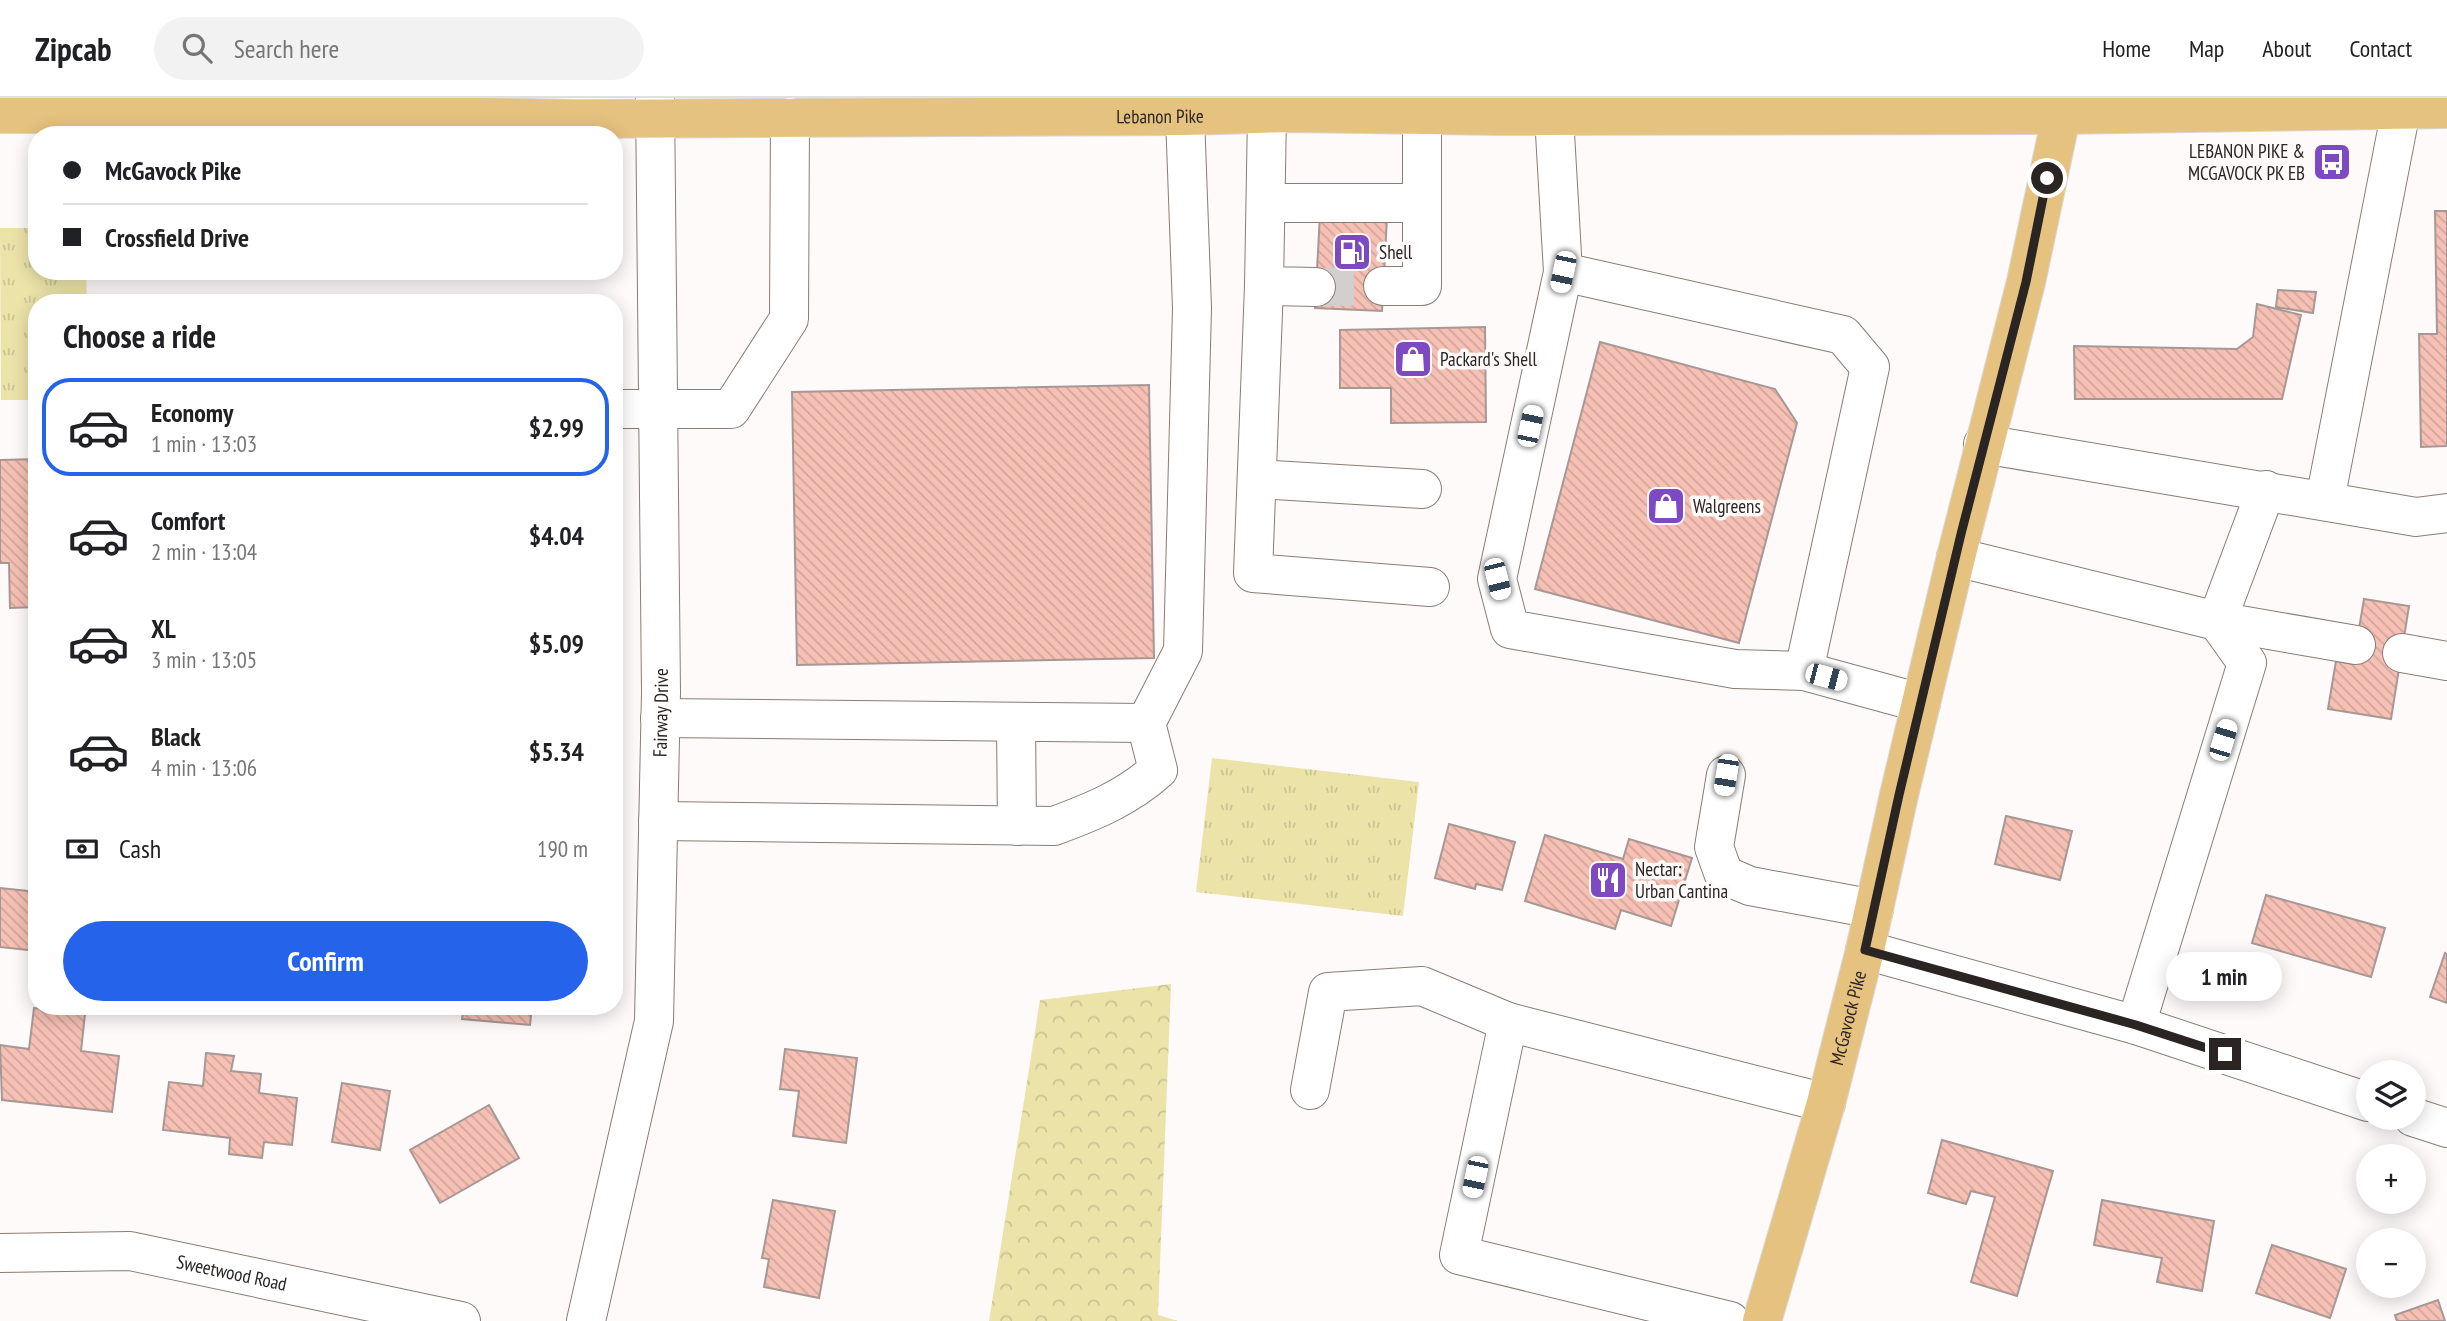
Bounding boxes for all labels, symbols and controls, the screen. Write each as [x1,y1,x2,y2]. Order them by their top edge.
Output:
search box [154,17,644,80]
text: Zipcab [35,27,112,70]
icon: search [178,29,216,67]
text: Search here [234,32,339,65]
text: Home [2102,33,2151,64]
text: Map [2189,33,2224,64]
text: About [2262,33,2311,64]
text: Contact [2349,33,2412,64]
street label: Lebanon Pike [1116,103,1204,128]
place label: LEBANON PIKE & MCGAVOCK PK EB [2188,139,2305,185]
bus stop icon: LEBANON PIKE & MCGAVOCK PK EB [2311,141,2353,183]
text: McGavock Pike [105,154,241,187]
route start [2031,162,2063,194]
text: Crossfield Drive [105,221,249,254]
fuel station icon: Shell [1331,231,1373,273]
place label: Shell [1379,240,1413,264]
car [1549,249,1578,295]
text: Choose a ride [63,315,216,357]
shop icon: Packard's Shell [1392,338,1434,380]
place label: Packard's Shell [1440,347,1537,371]
icon: car [67,396,130,459]
text: Economy [151,396,233,429]
car [1516,403,1545,449]
text: $2.99 [529,411,584,444]
text: 1 min · 13:03 [151,429,257,458]
shop icon: Walgreens [1645,485,1687,527]
place label: Walgreens [1693,494,1761,518]
icon: car [67,504,130,567]
text: Comfort [151,504,225,537]
text: $4.04 [529,519,584,552]
text: 2 min · 13:04 [151,537,257,566]
car [1482,556,1513,602]
icon: car [67,612,130,675]
text: XL [151,612,176,645]
text: $5.09 [529,627,584,660]
text: 3 min · 13:05 [151,645,257,674]
car [1803,661,1850,693]
street label: Fairway Drive [648,668,673,757]
car [2207,717,2240,763]
icon: car [67,720,130,783]
text: Black [151,720,201,753]
text: $5.34 [529,735,584,768]
text: 4 min · 13:06 [151,753,257,782]
car [1713,753,1740,797]
icon: cash [63,830,101,868]
text: Cash [119,832,161,865]
text: 190 m [537,834,588,863]
place label: Nectar: Urban Cantina [1635,857,1728,903]
restaurant icon: Nectar: Urban Cantina [1587,859,1629,901]
button: Confirm [63,921,588,1001]
callout: 1 min [2167,953,2283,1002]
text: 1 min [2201,962,2247,991]
street label: McGavock Pike [1824,968,1871,1068]
route end [2209,1038,2241,1070]
map controls [2356,1060,2426,1298]
button: layers [2356,1060,2426,1130]
button: + [2356,1144,2426,1214]
car [1461,1154,1490,1200]
button: − [2356,1228,2426,1298]
street label: Sweetwood Road [174,1249,289,1296]

